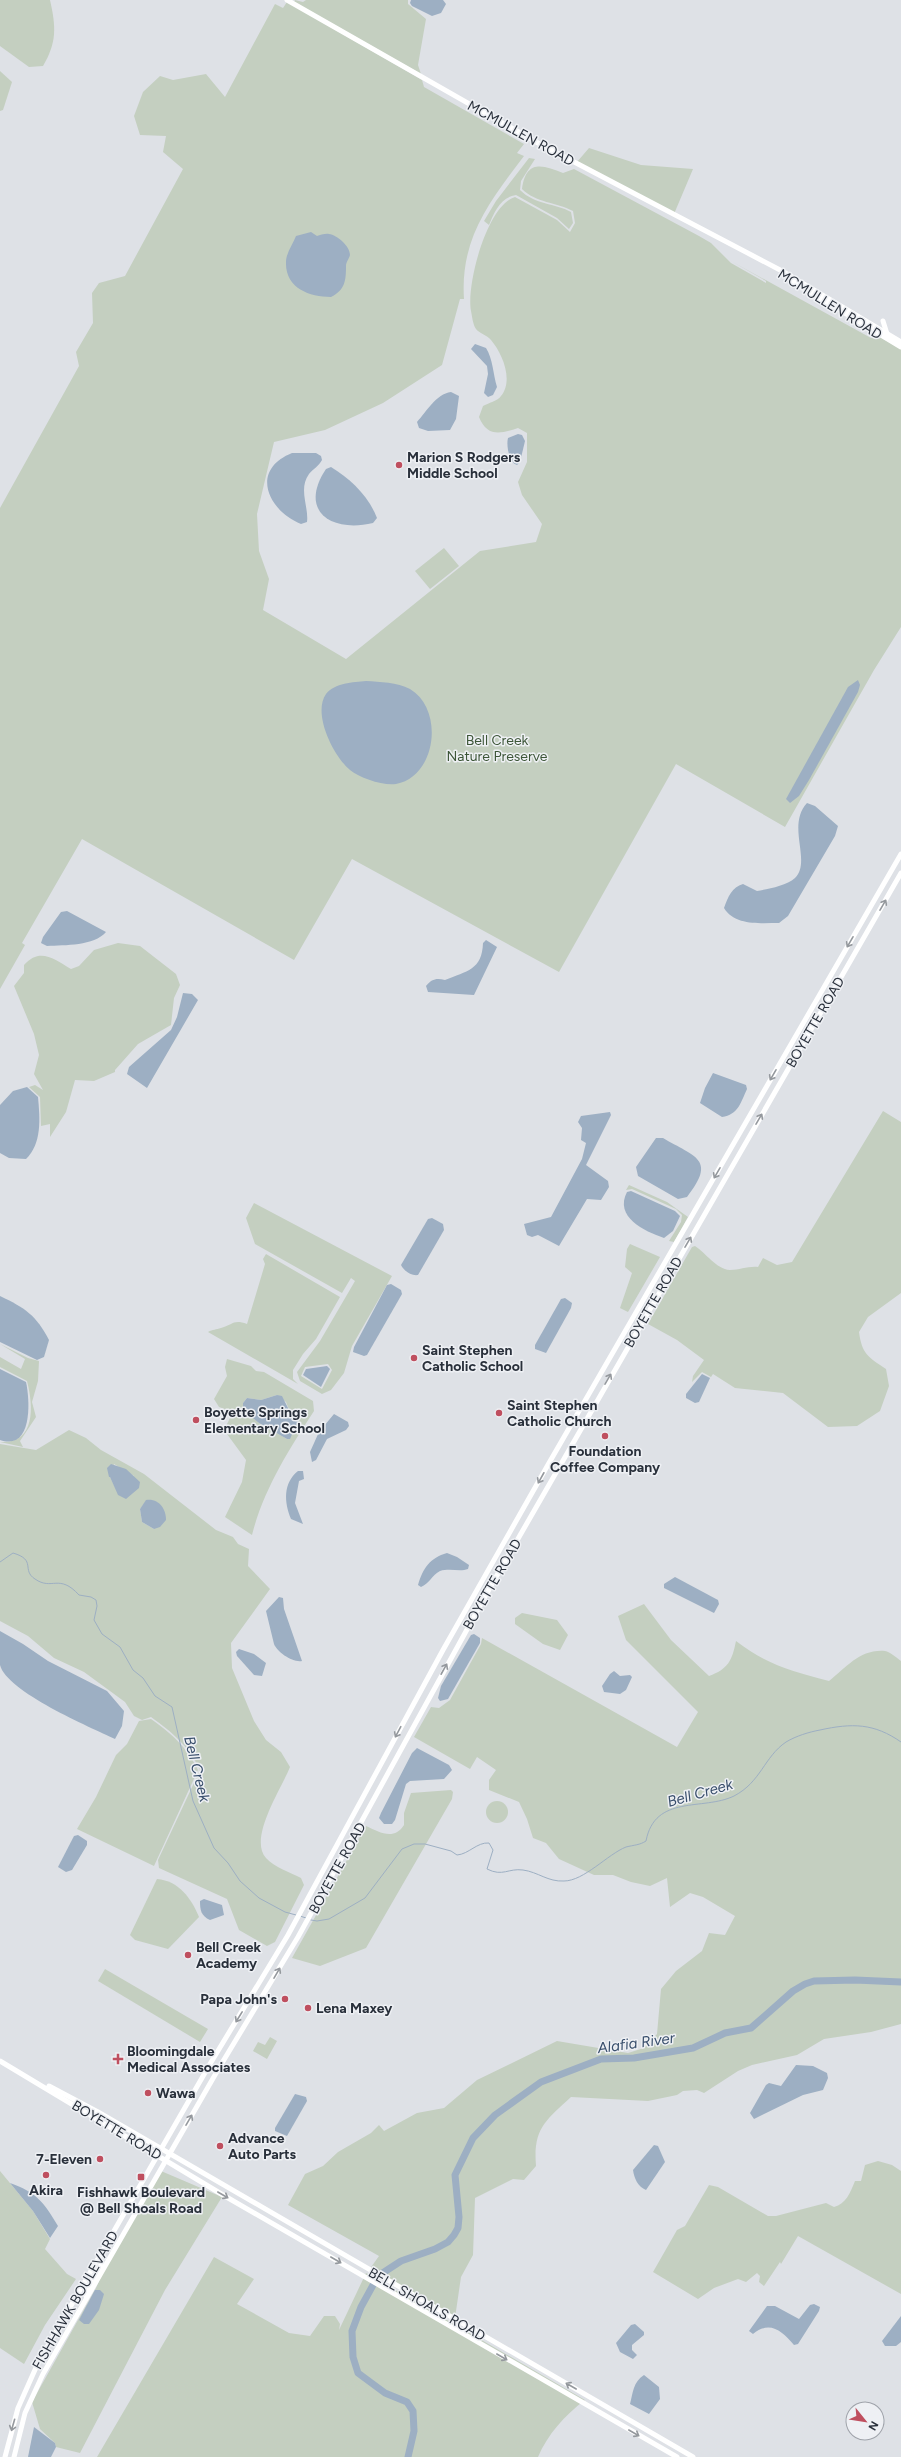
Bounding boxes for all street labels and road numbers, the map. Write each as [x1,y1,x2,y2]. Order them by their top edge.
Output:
street label: MCMULLEN ROAD [464,97,577,170]
street label: MCMULLEN ROAD [775,266,885,343]
street label: BOYETTE ROAD [783,974,848,1071]
street label: BOYETTE ROAD [621,1254,686,1351]
street label: BOYETTE ROAD [460,1536,525,1633]
street label: BOYETTE ROAD [305,1820,370,1917]
street label: BOYETTE ROAD [69,2097,165,2164]
street label: FISHHAWK BOULEVARD [29,2228,122,2373]
street label: BELL SHOALS ROAD [365,2264,488,2345]

